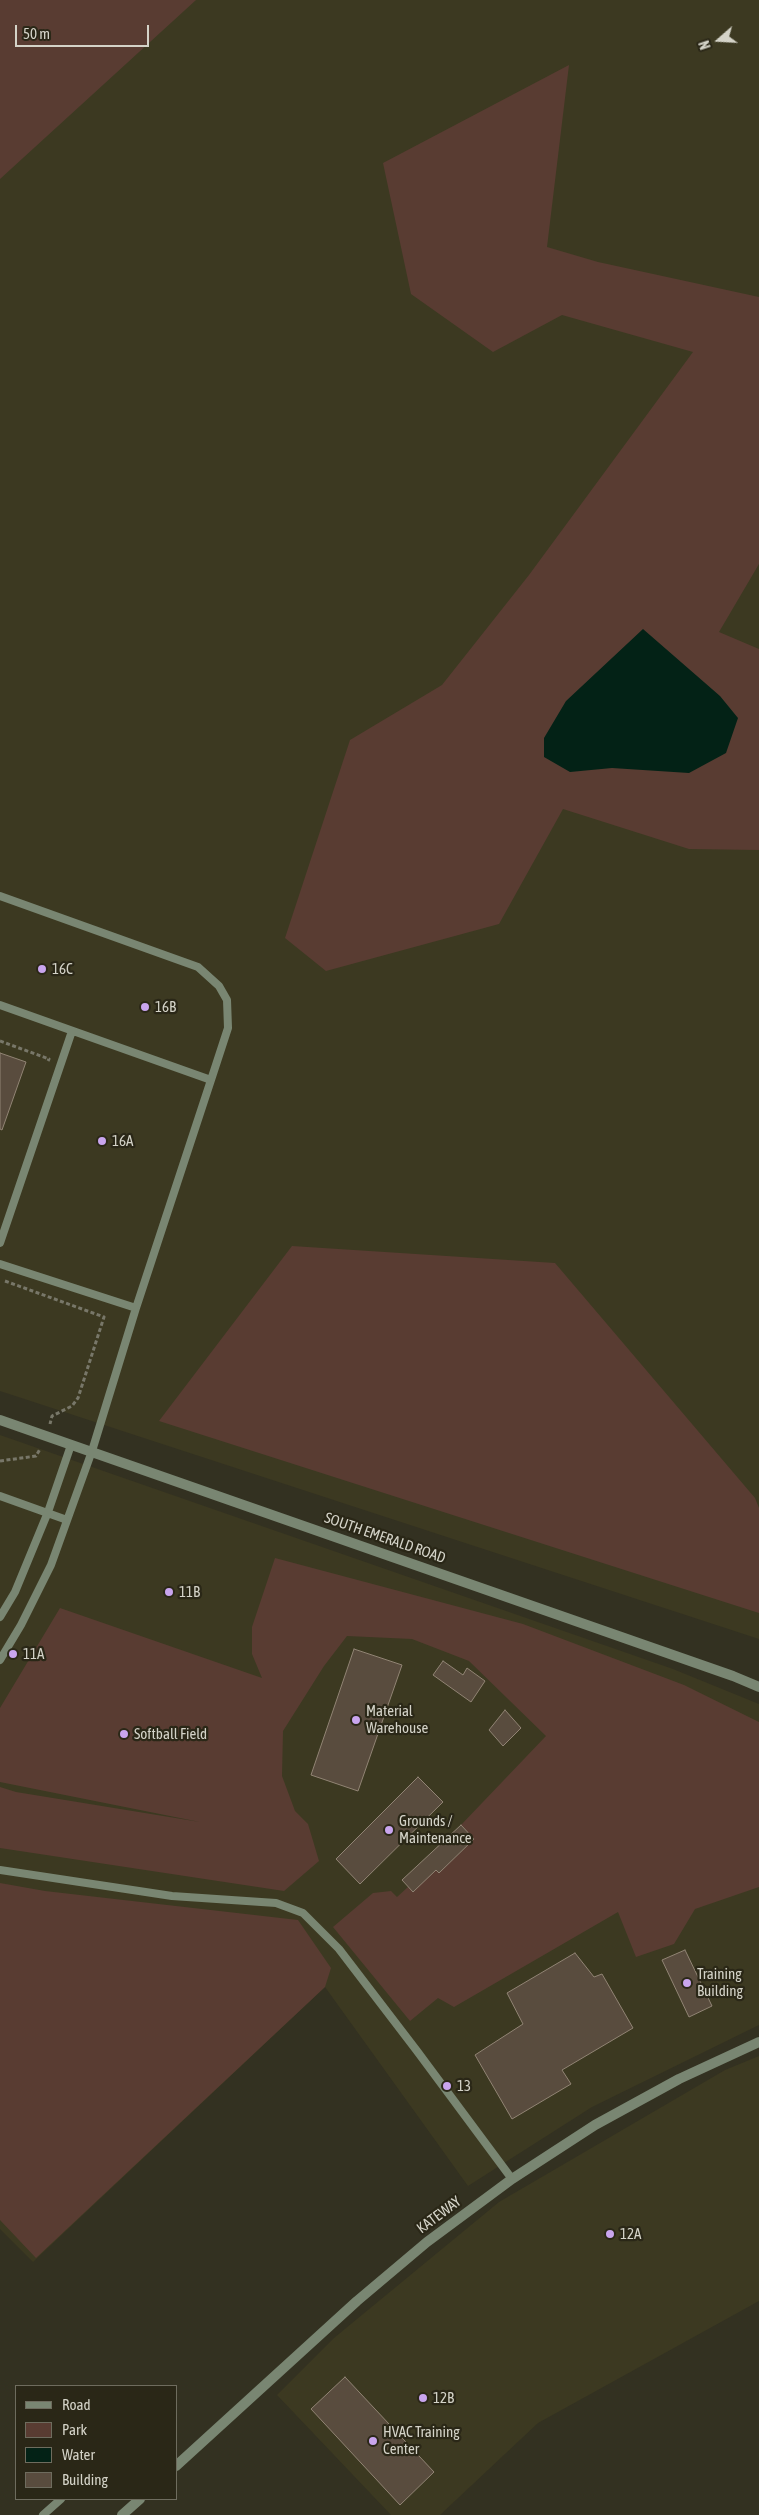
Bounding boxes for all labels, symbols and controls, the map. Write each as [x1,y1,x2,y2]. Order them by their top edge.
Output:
scale bar [18,15,151,47]
north arrow [694,15,744,65]
text: 50 m [23,25,50,42]
text: N [696,38,714,51]
place label: 16C [52,960,73,978]
marker: 16C [36,963,48,975]
place label: 16B [155,998,176,1016]
marker: 16B [139,1001,151,1013]
place label: 16A [112,1132,133,1150]
marker: 16A [96,1135,108,1147]
street label: SOUTH EMERALD ROAD [322,1509,448,1567]
place label: 11B [179,1583,200,1601]
marker: 11B [163,1586,175,1598]
place label: 11A [23,1645,44,1663]
marker: 11A [7,1648,19,1660]
place label: Material Warehouse [366,1702,428,1737]
marker: Material Warehouse [350,1714,362,1726]
place label: Softball Field [134,1725,207,1743]
marker: Softball Field [118,1728,130,1740]
place label: Grounds / Maintenance [399,1812,472,1847]
marker: Grounds / Maintenance [383,1824,395,1836]
place label: Training Building [697,1965,743,2000]
marker: Training Building [681,1977,693,1989]
place label: 13 [457,2077,471,2095]
marker: 13 [441,2080,453,2092]
street label: KATEWAY [413,2192,465,2238]
place label: 12A [620,2225,641,2243]
marker: 12A [604,2228,616,2240]
legend [15,2385,178,2500]
place label: 12B [433,2389,454,2407]
marker: 12B [417,2392,429,2404]
text: Road [62,2396,91,2413]
text: Park [62,2421,87,2438]
place label: HVAC Training Center [383,2423,460,2458]
marker: HVAC Training Center [367,2435,379,2447]
text: Water [62,2446,95,2463]
text: Building [62,2471,108,2488]

